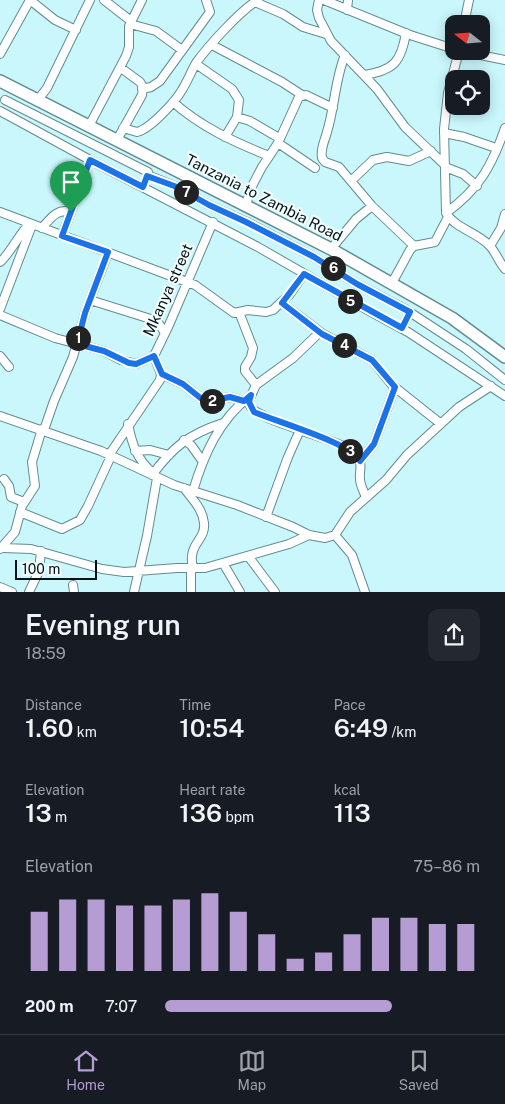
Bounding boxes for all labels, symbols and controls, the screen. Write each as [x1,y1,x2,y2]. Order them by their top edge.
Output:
north arrow [445,15,490,60]
map controls [445,15,490,115]
button: locate [445,70,490,115]
street label: Tanzania to Zambia Road [183,151,345,245]
pin [50,161,92,212]
icon: arrive [57,168,85,196]
pin: 7 [174,180,198,204]
text: 7 [182,184,191,200]
street label: Mkanya street [140,241,196,339]
pin: 6 [320,256,346,280]
text: 6 [329,260,338,276]
pin: 5 [338,288,362,314]
text: 5 [346,293,355,309]
pin: 1 [66,326,90,350]
text: 1 [76,330,82,346]
pin: 4 [332,332,356,358]
text: 4 [340,337,349,353]
pin: 2 [200,388,224,414]
text: 2 [208,393,217,409]
pin: 3 [338,438,362,464]
text: 3 [346,443,355,459]
scale bar [15,556,98,580]
text: 100 m [22,561,60,577]
text: Evening run [25,608,181,641]
button: share [428,609,480,661]
text: 18:59 [25,644,66,663]
text: Distance [25,697,82,713]
text: Time [179,697,211,713]
text: Pace [334,697,366,713]
text: 1.60 [25,713,73,743]
text: 10:54 [179,713,244,743]
text: 6:49 [334,713,388,743]
text: km [73,724,97,740]
text: /km [388,724,416,740]
text: Elevation [25,782,84,798]
text: Heart rate [179,782,246,798]
text: kcal [334,782,361,798]
text: 13 [25,798,52,828]
text: 136 [179,798,222,828]
text: 113 [334,798,371,828]
text: m [52,809,67,825]
text: bpm [222,809,254,825]
text: Elevation [25,857,93,876]
text: 75–86 m [413,857,480,876]
text: 200 m [25,997,74,1016]
text: 7:07 [105,997,137,1016]
tab: Home [66,1047,105,1093]
tab: Map [238,1047,266,1093]
tab: Saved [399,1047,439,1093]

